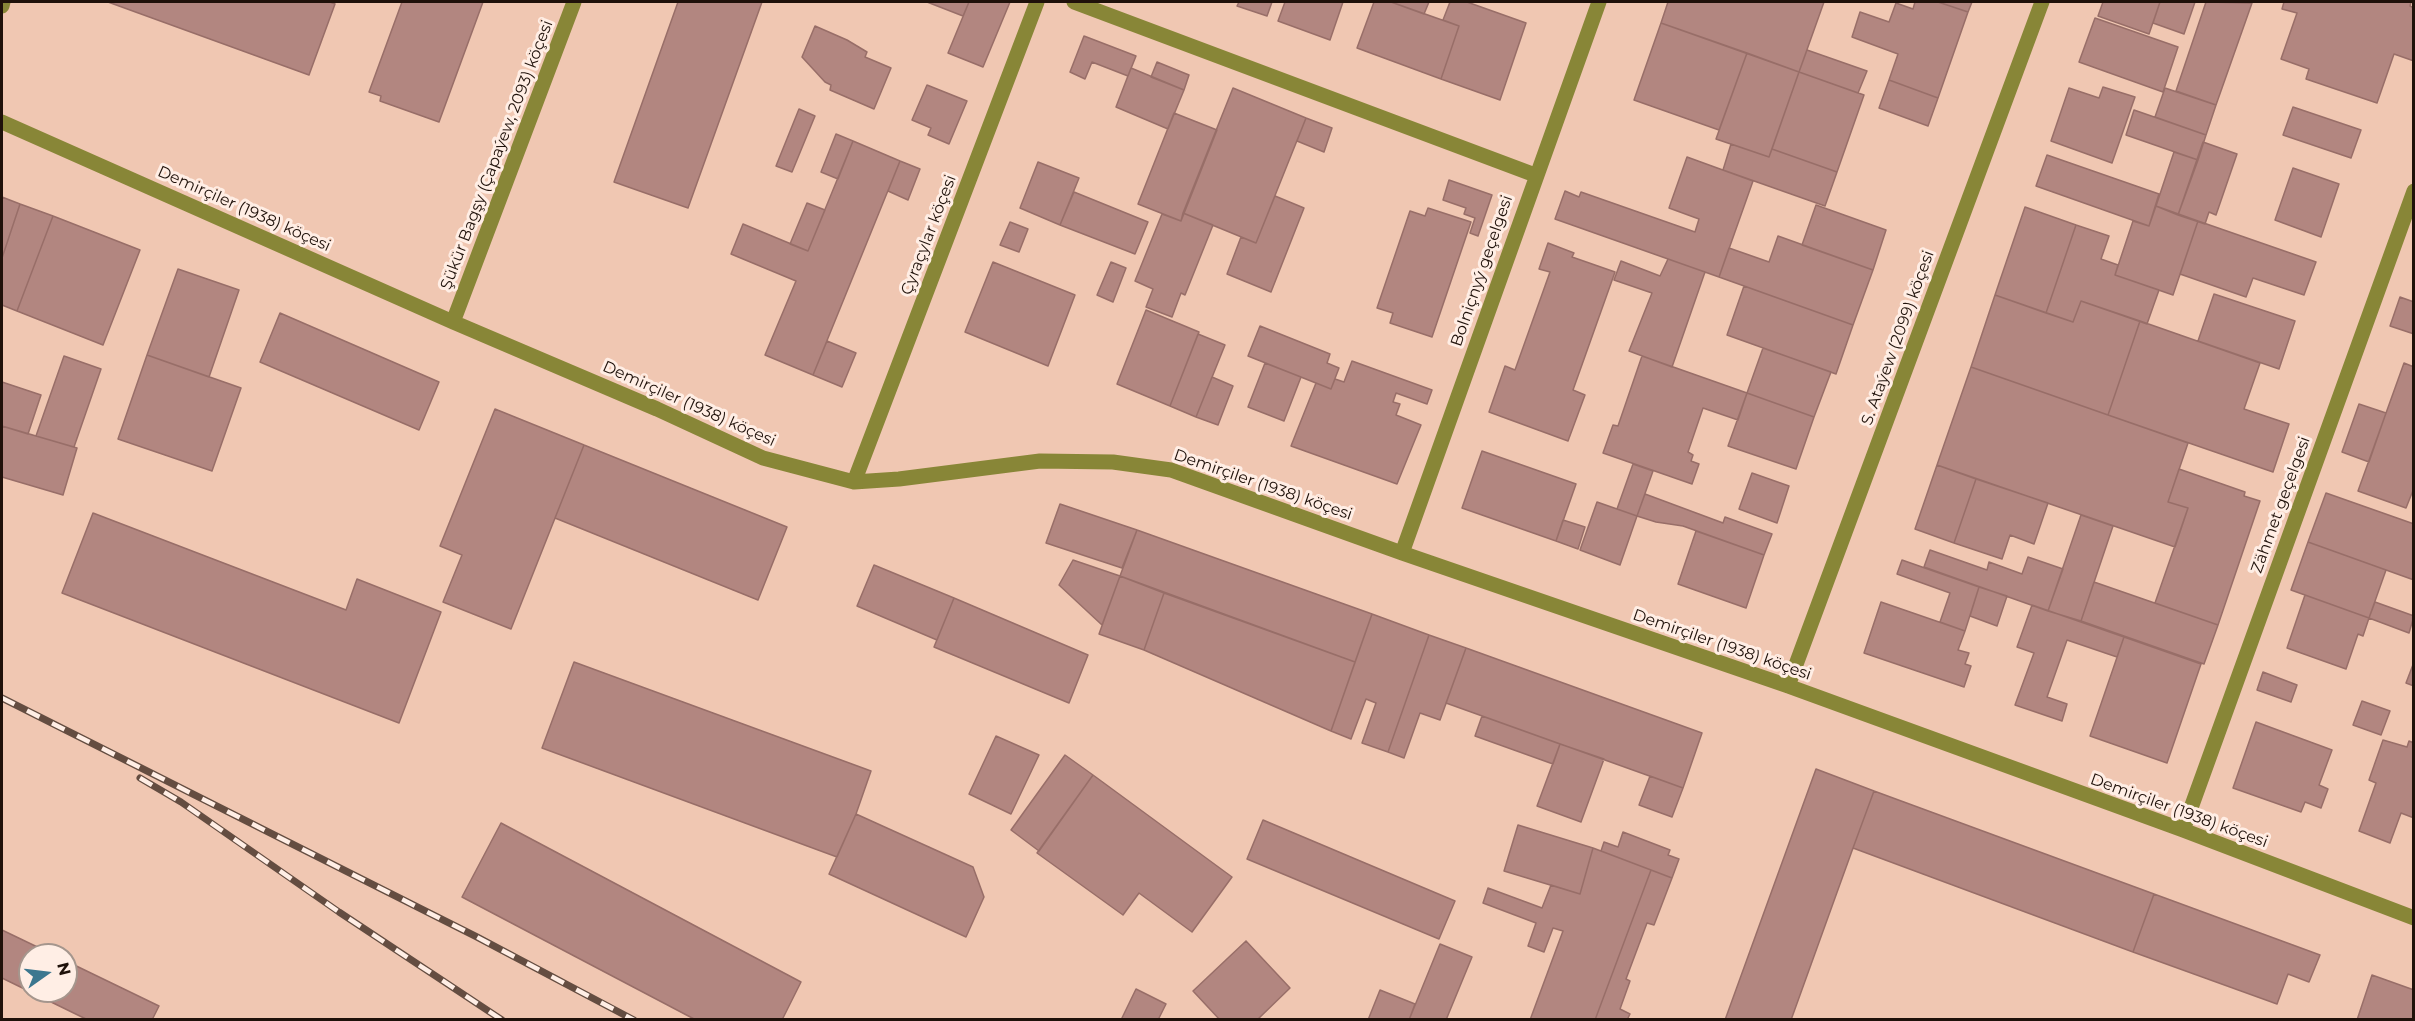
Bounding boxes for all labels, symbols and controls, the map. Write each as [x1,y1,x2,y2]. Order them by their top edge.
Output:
street label: Şükür Bagşy (Çapaýew, 2093) köçesi [437,18,557,292]
street label: Demirçiler (1938) köçesi [154,162,334,256]
street label: Çyraçylar köçesi [897,172,961,298]
street label: Bolniçnyý geçelgesi [1447,193,1517,349]
street label: S. Ataýew (2099) köçesi [1857,248,1939,428]
street label: Demirçiler (1938) köçesi [599,357,779,451]
street label: Zähmet geçelgesi [2247,434,2315,576]
street label: Demirçiler (1938) köçesi [1171,445,1355,525]
street label: Demirçiler (1938) köçesi [1630,605,1814,685]
street label: Demirçiler (1938) köçesi [2088,770,2270,852]
north arrow [18,943,78,1003]
text: N [53,960,75,978]

